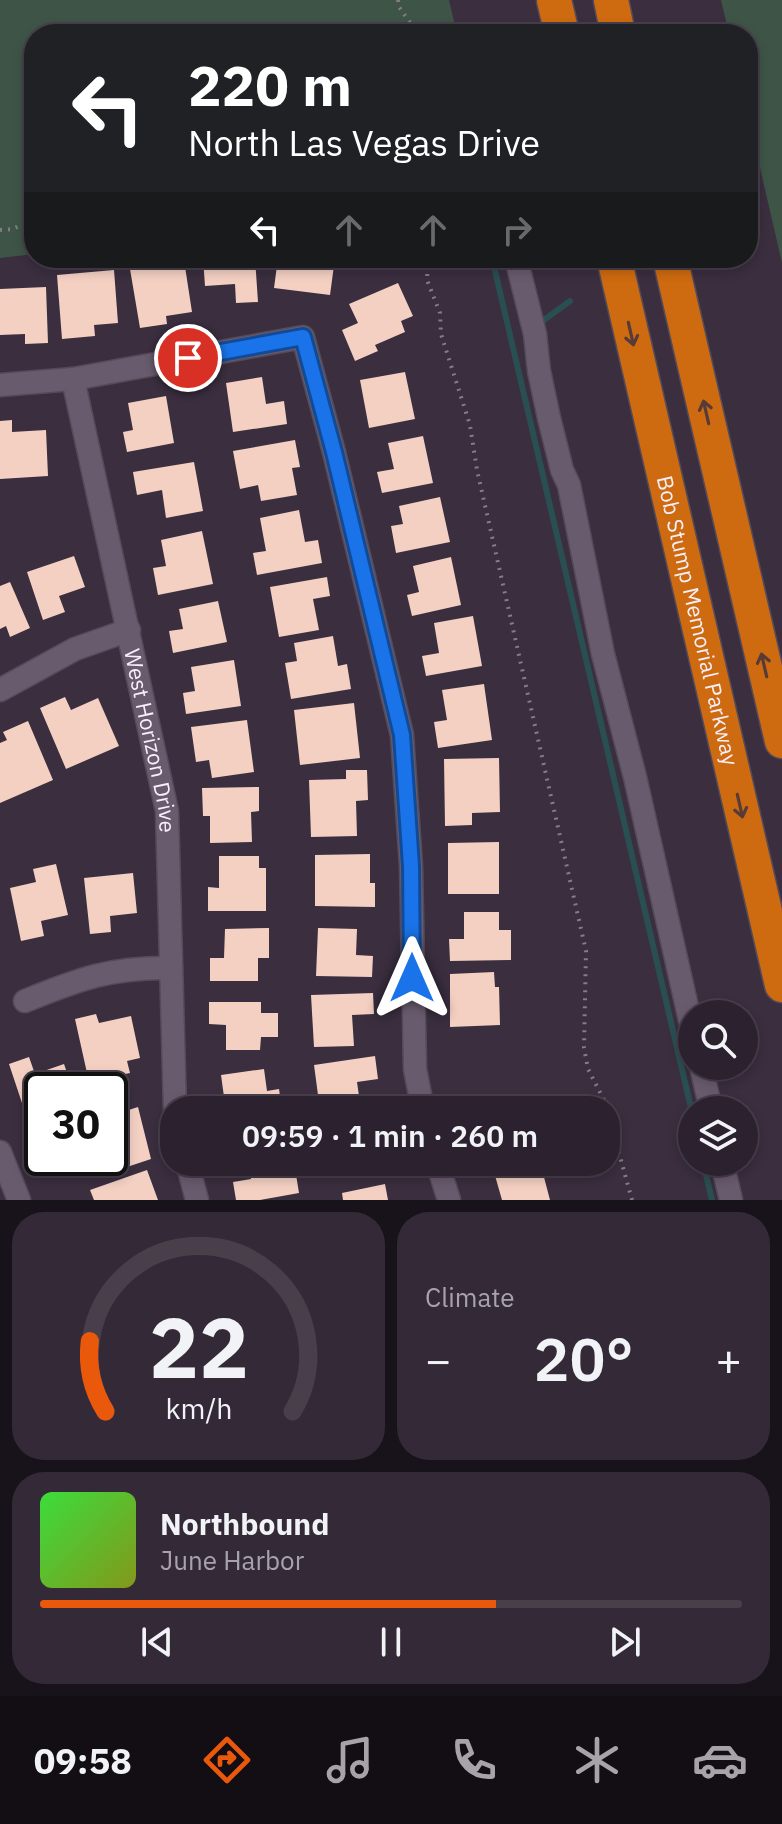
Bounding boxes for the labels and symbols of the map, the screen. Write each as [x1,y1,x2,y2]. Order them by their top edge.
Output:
one-way arrow [624,321,639,346]
pin [154,324,222,392]
one-way arrow [698,400,713,425]
street label: Bob Stump Memorial Parkway [651,472,746,768]
street label: West Horizon Drive [118,646,183,833]
one-way arrow [756,653,771,679]
one-way arrow [734,792,749,818]
position arrow [370,936,454,1020]
speed limit sign: 30 [24,1072,128,1176]

